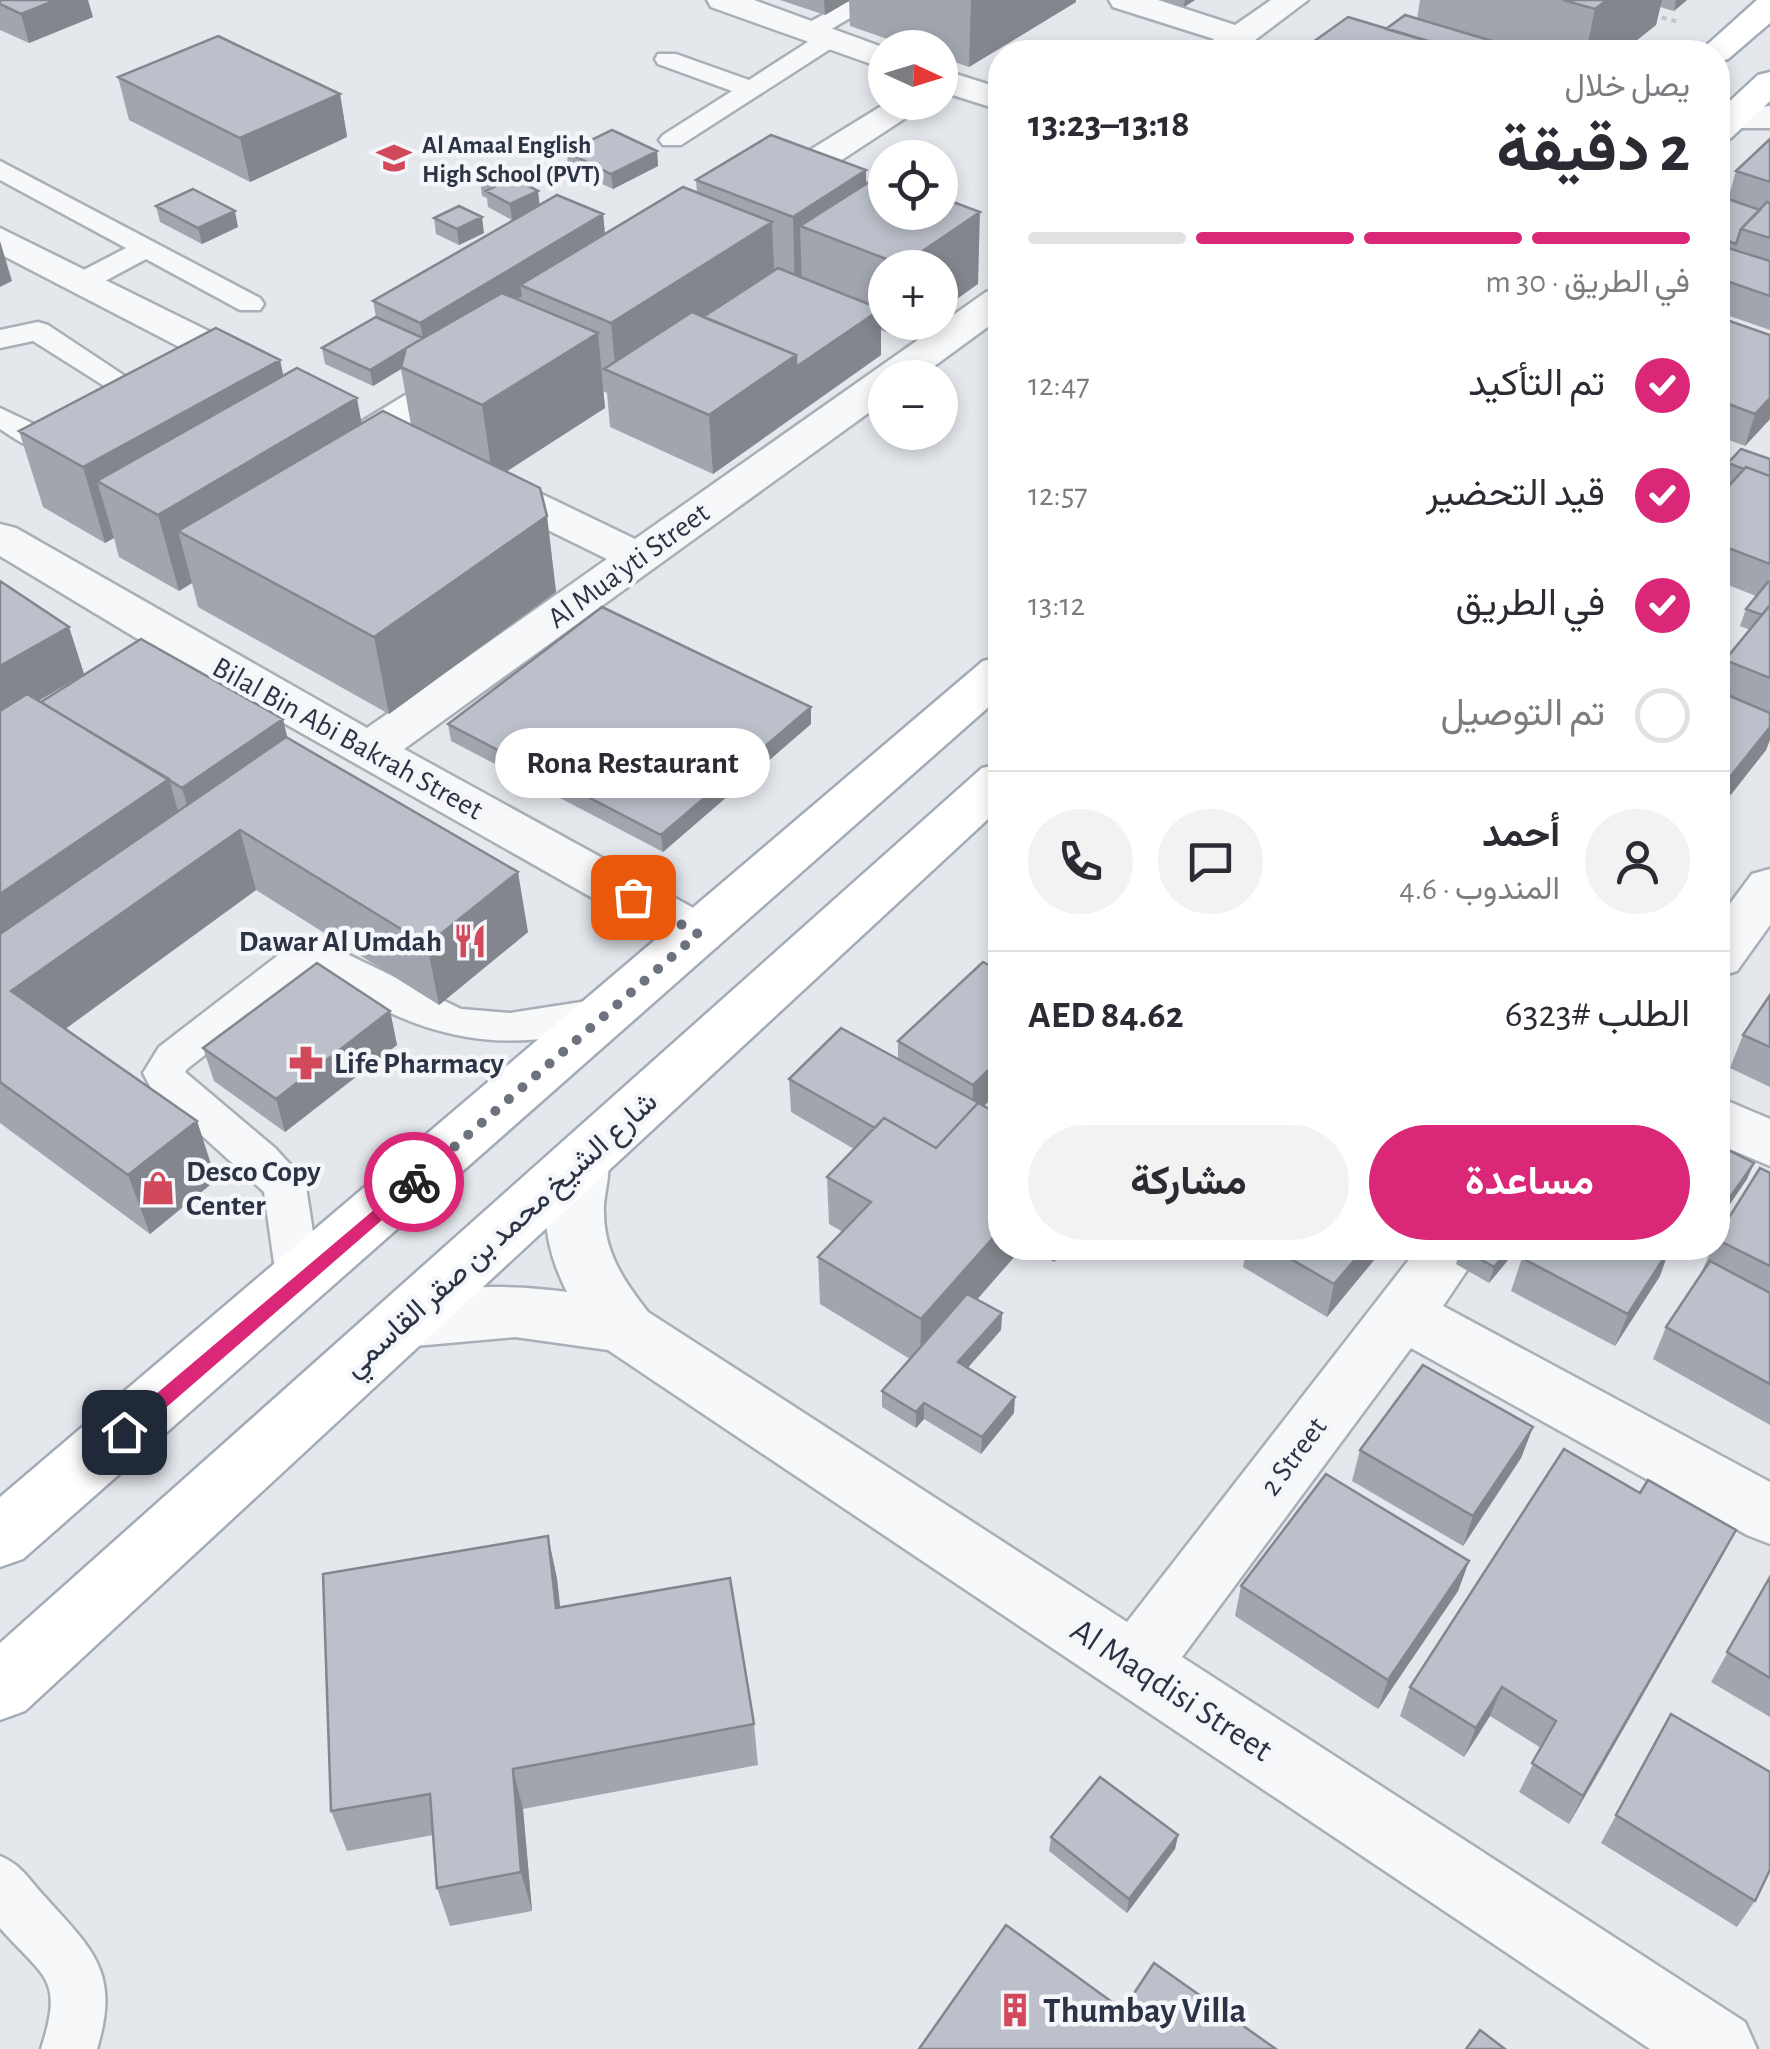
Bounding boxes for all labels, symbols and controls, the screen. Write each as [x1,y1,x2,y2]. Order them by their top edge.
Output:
north arrow [868,30,958,120]
map controls [868,30,958,450]
text: يصل خلال [1565,70,1690,102]
text: 13:18–13:23 [1028,106,1190,144]
text: 2 دقيقة [1496,118,1690,183]
place label: Al Amaal English High School (PVT) [422,133,601,187]
school or university icon: Al Amaal English High School (PVT) [375,139,413,177]
button: locate [868,140,958,230]
button: + [868,250,958,340]
text: في الطريق · 30 m [1485,266,1690,298]
icon: check [1635,358,1690,413]
button: − [868,360,958,450]
text: تم التأكيد [1468,365,1605,403]
text: 12:47 [1028,369,1090,401]
icon: check [1635,468,1690,523]
text: قيد التحضير [1426,475,1605,513]
text: 12:57 [1028,479,1088,511]
street label: Al Mua'yti Street [542,497,715,634]
icon: check [1635,578,1690,633]
text: في الطريق [1455,585,1605,623]
text: 13:12 [1028,589,1085,621]
street label: Bilal Bin Abi Bakrah Street [207,652,488,826]
text: تم التوصيل [1440,695,1605,733]
callout: Rona Restaurant [496,727,770,797]
text: Rona Restaurant [526,747,739,779]
button: phone [1028,809,1133,914]
button: chat [1158,809,1263,914]
button: person [1585,809,1690,914]
text: أحمد [1482,816,1560,854]
pin [591,855,676,940]
icon: bag [606,870,661,925]
text: المندوب · 4.6 [1399,873,1560,905]
restaurant icon: Dawar Al Umdah [451,922,489,960]
place label: Dawar Al Umdah [239,927,442,957]
text: الطلب #6323 [1505,996,1690,1034]
text: AED 84.62 [1028,997,1184,1035]
pharmacy icon: Life Pharmacy [287,1044,325,1082]
place label: Life Pharmacy [334,1049,505,1079]
street label: شارع الشيخ محمد بن صقر القاسمي [338,1086,668,1389]
button: مشاركة [1028,1125,1349,1240]
button: مساعدة [1369,1125,1690,1240]
courier [364,1132,464,1232]
icon: bike [387,1155,442,1210]
place label: Desco Copy Center [186,1157,321,1221]
shop icon: Desco Copy Center [139,1169,177,1207]
pin [82,1390,167,1475]
icon: home [97,1405,152,1460]
street label: 2 Street [1255,1412,1333,1501]
street label: Al Maqdisi Street [1064,1612,1278,1768]
building icon: Thumbay Villa [996,1991,1034,2029]
place label: Thumbay Villa [1043,1994,1246,2029]

